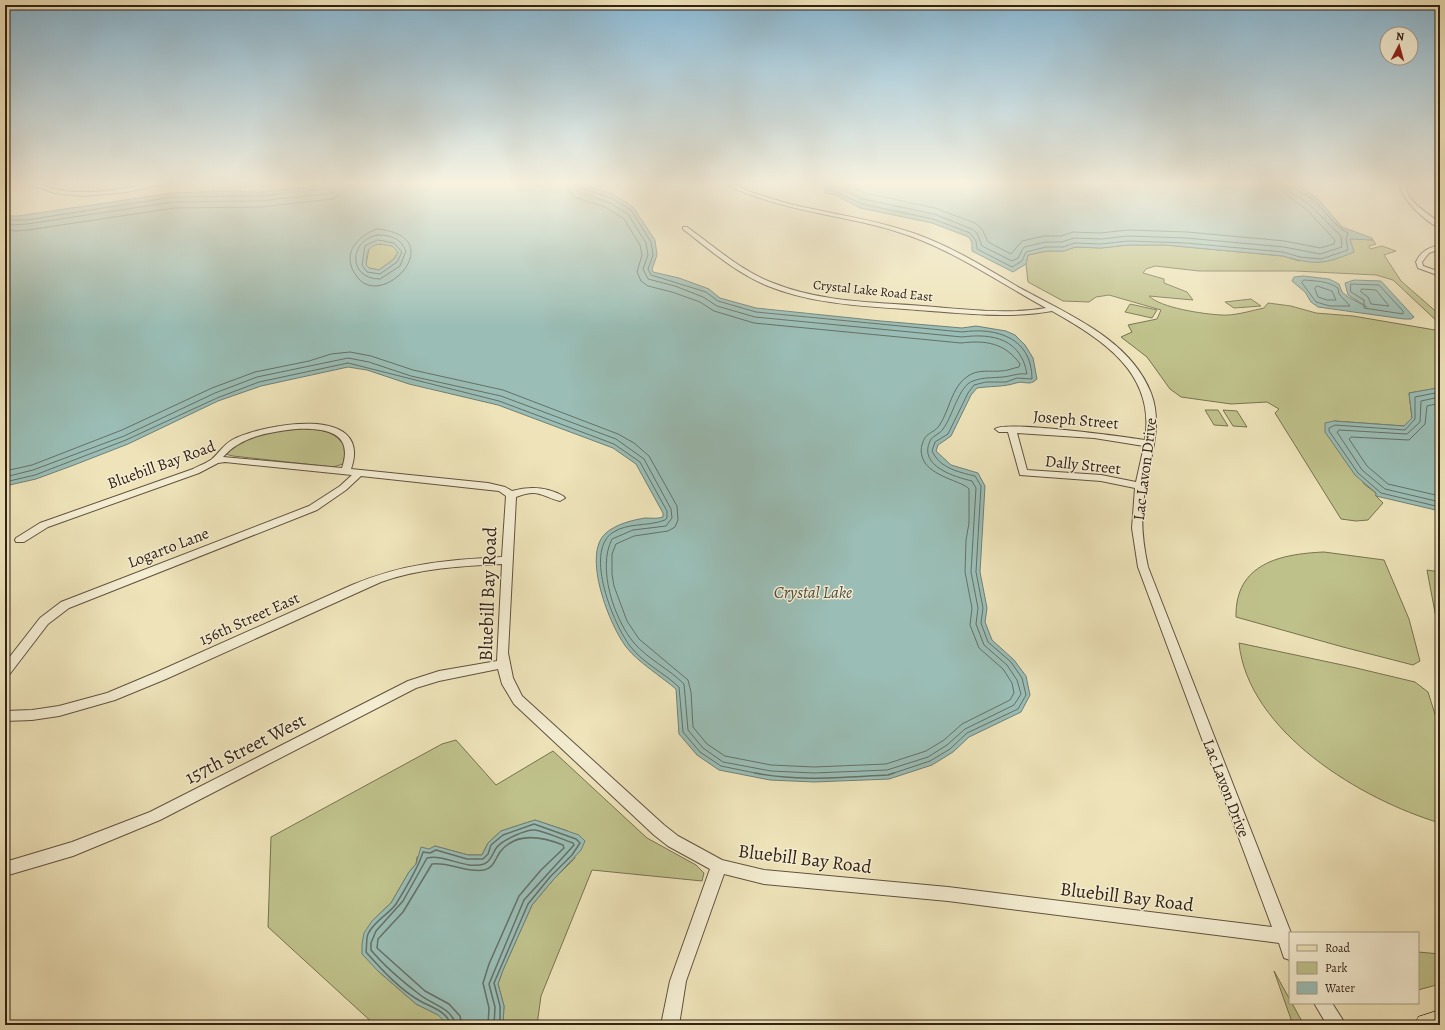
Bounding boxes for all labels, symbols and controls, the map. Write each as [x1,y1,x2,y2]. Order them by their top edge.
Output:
north arrow [1379,26,1419,66]
text: N [1395,29,1405,44]
street label: Crystal Lake Road East [812,276,934,305]
street label: Joseph Street [1032,405,1120,435]
street label: Lac Lavon Drive [1128,416,1162,522]
street label: Bluebill Bay Road [104,435,219,495]
street label: Dally Street [1044,450,1122,480]
street label: Logarto Lane [125,522,212,574]
street label: Bluebill Bay Road [473,526,503,662]
water label: Crystal Lake [774,581,852,604]
street label: 156th Street East [196,587,303,651]
street label: 157th Street West [181,707,310,790]
street label: Lac Lavon Drive [1197,736,1255,841]
street label: Bluebill Bay Road [737,838,874,880]
street label: Bluebill Bay Road [1059,876,1196,918]
legend [1289,932,1419,1004]
text: Road [1325,940,1351,956]
text: Park [1325,960,1348,976]
text: Water [1324,980,1355,996]

